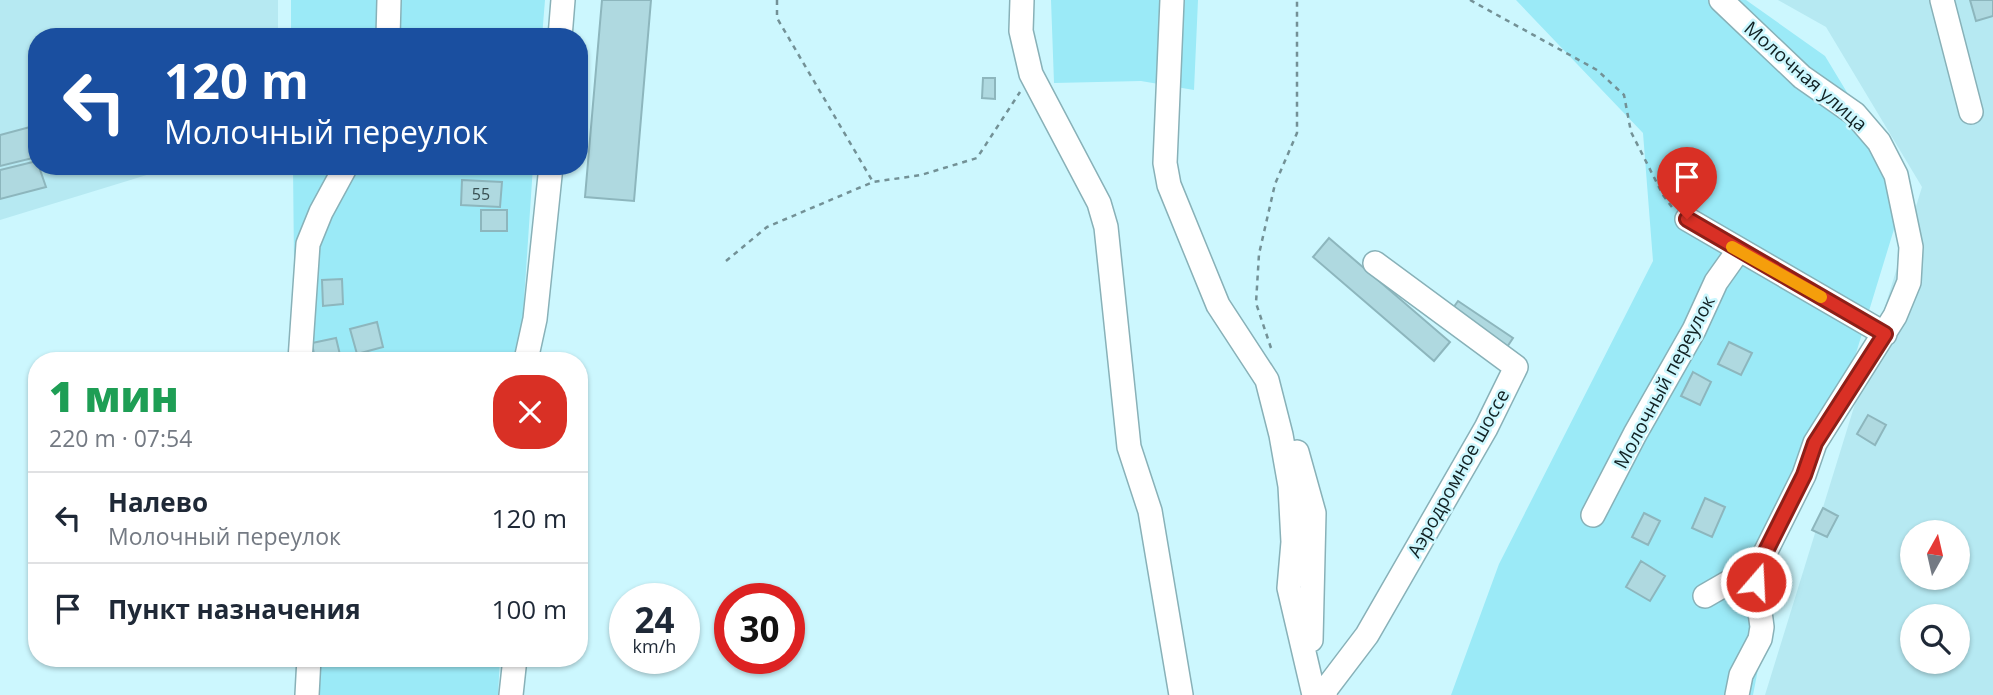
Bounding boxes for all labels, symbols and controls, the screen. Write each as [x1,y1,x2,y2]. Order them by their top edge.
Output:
street label: Молочная улица [1739,15,1873,137]
text: 120 m [164,47,309,113]
icon: left [49,56,140,147]
text: Молочный переулок [164,110,488,153]
pin [1657,147,1717,219]
icon: arrive [1668,158,1706,196]
house number: 55 [472,183,490,205]
street label: Молочный переулок [1607,291,1721,473]
text: 1 мин [49,367,179,424]
button: close [493,375,567,449]
street label: Аэродромное шоссе [1401,384,1515,562]
text: 220 m · 07:54 [49,422,192,454]
text: Налево [108,484,208,520]
icon: left [49,499,87,537]
text: 120 m [492,500,567,536]
text: Молочный переулок [108,520,341,552]
north arrow [1900,520,1970,590]
map controls [1900,520,1970,674]
position arrow [1719,545,1793,619]
speed limit sign: 30 [714,583,805,674]
icon: arrive [49,590,87,628]
text: Пункт назначения [108,591,361,627]
text: 100 m [492,591,567,627]
text: 24 [634,596,675,643]
button: search [1900,604,1970,674]
text: km/h [633,634,676,658]

